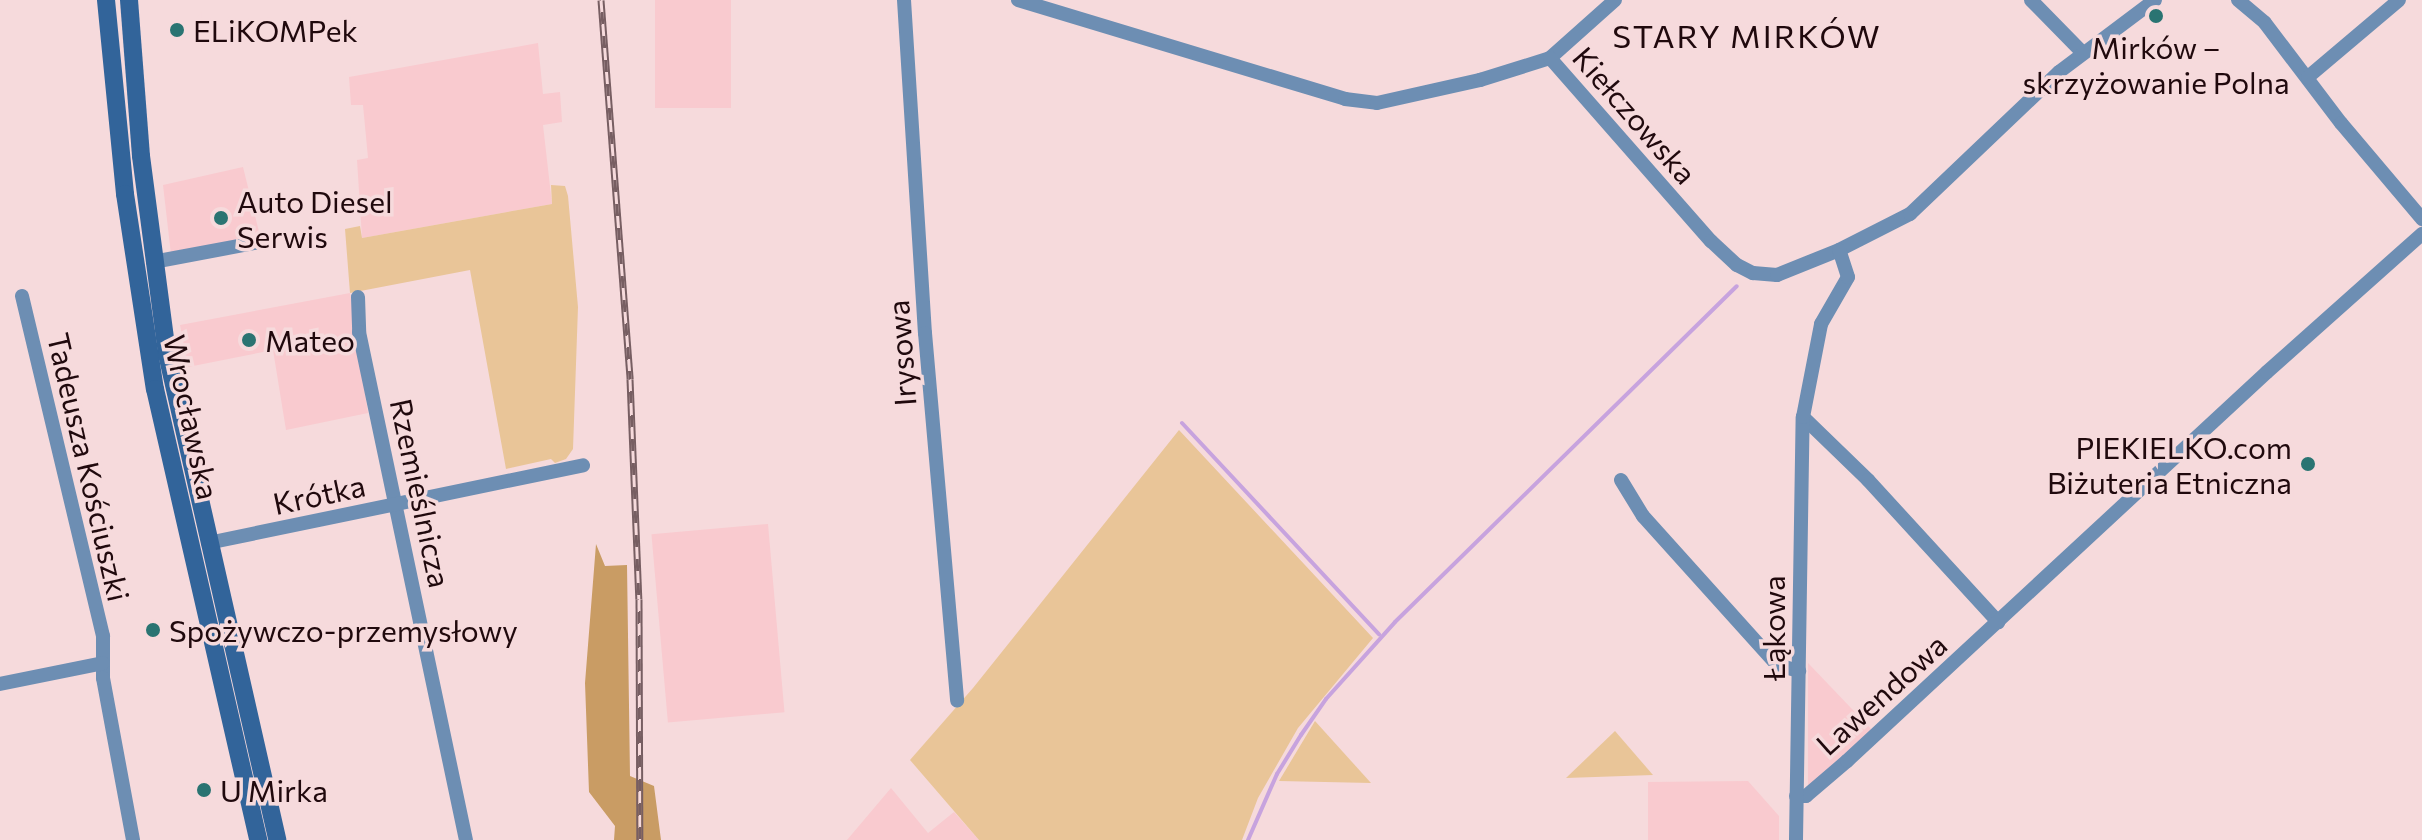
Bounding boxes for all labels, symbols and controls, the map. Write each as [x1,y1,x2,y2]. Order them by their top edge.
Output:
marker: Mirków – skrzyżowanie Polna [2147,7,2165,25]
place label: ELiKOMPek [193,12,358,48]
district label: STARY MIRKÓW [1612,16,1882,54]
marker: ELiKOMPek [168,21,186,39]
place label: Mirków – skrzyżowanie Polna [2022,29,2290,100]
street label: Kiełczowska [1566,39,1704,191]
place label: Auto Diesel Serwis [237,183,393,254]
marker: Auto Diesel Serwis [212,209,230,227]
street label: Irysowa [879,299,923,407]
place label: Mateo [265,322,355,358]
street label: Tadeusza Kościuszki [41,329,137,605]
street label: Wrocławska [157,331,227,503]
marker: Mateo [240,331,258,349]
street label: Rzemieślnicza [383,395,459,591]
place label: PIEKIELKO.com Biżuteria Etniczna [2047,429,2292,500]
marker: PIEKIELKO.com Biżuteria Etniczna [2299,455,2317,473]
street label: Krótka [270,467,368,521]
street label: Łąkowa [1755,575,1791,681]
place label: Spożywczo-przemysłowy [169,612,518,648]
marker: Spożywczo-przemysłowy [144,621,162,639]
street label: Lawendowa [1808,626,1954,762]
place label: U Mirka [220,772,328,808]
marker: U Mirka [195,781,213,799]

